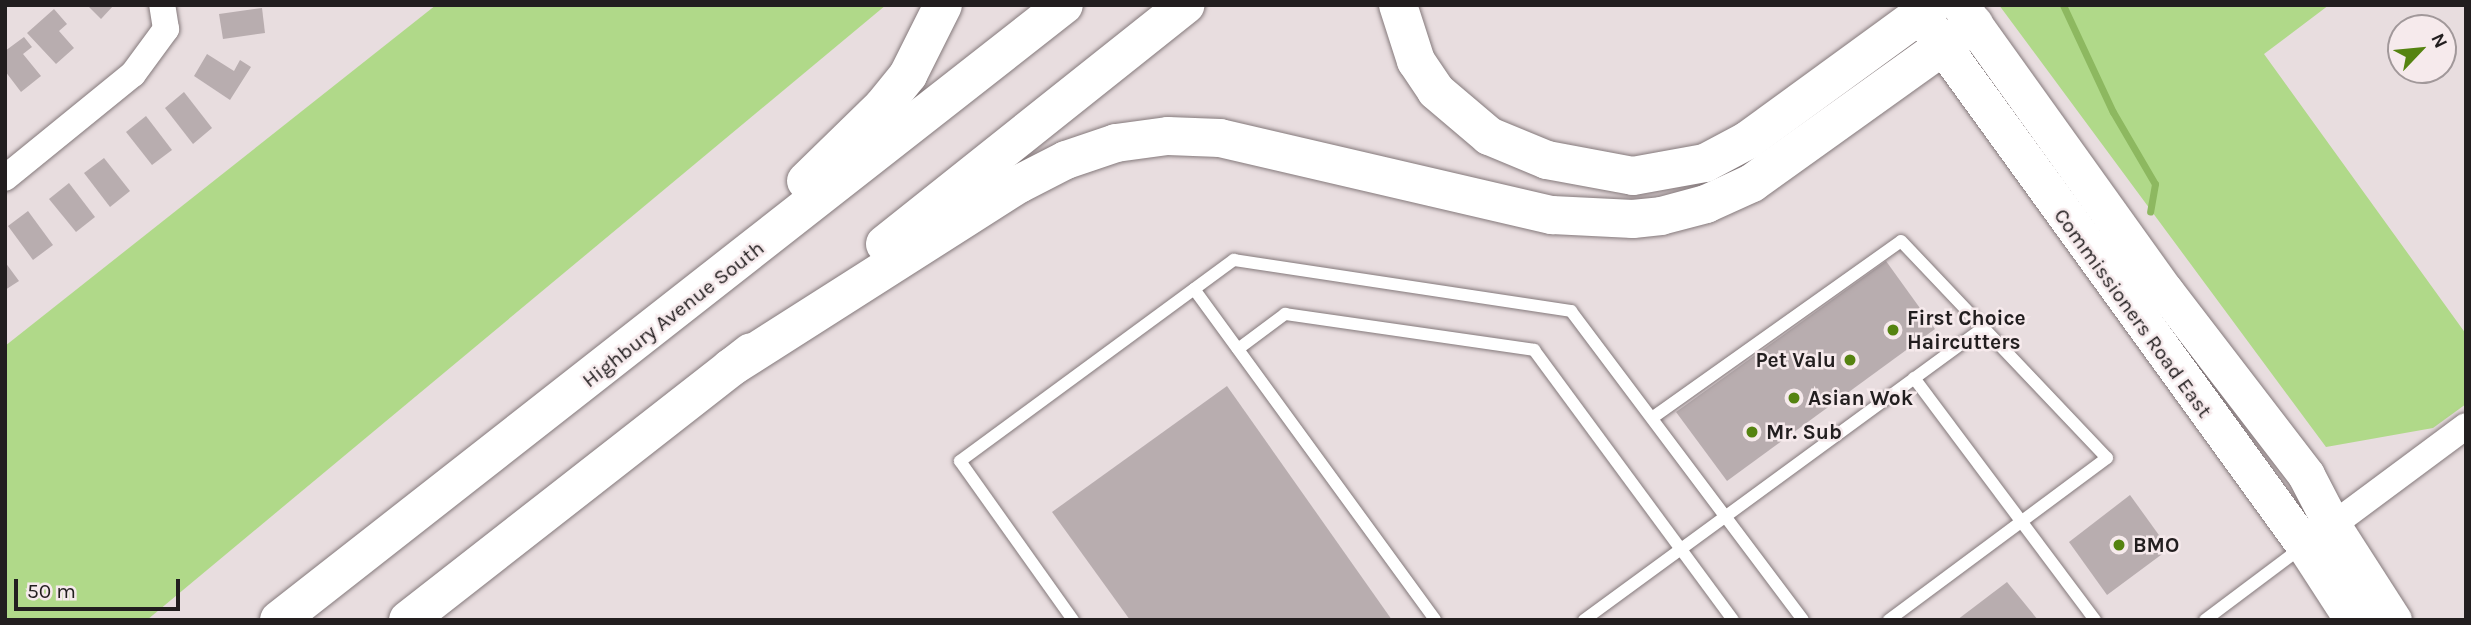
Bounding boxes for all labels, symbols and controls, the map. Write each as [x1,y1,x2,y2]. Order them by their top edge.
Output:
north arrow [2387,14,2457,84]
text: N [2426,30,2452,52]
street label: Commissioners Road East [2049,203,2217,423]
street label: Highbury Avenue South [577,235,769,393]
place label: First Choice Haircutters [1907,305,2026,355]
marker: First Choice Haircutters [1885,322,1901,338]
place label: Pet Valu [1755,347,1836,373]
marker: Pet Valu [1842,352,1858,368]
place label: Asian Wok [1808,385,1913,411]
marker: Asian Wok [1786,390,1802,406]
place label: Mr. Sub [1766,419,1842,445]
marker: Mr. Sub [1744,424,1760,440]
place label: BMO [2133,532,2179,558]
marker: BMO [2111,537,2127,553]
scale bar [18,566,184,610]
text: 50 m [27,579,76,603]

